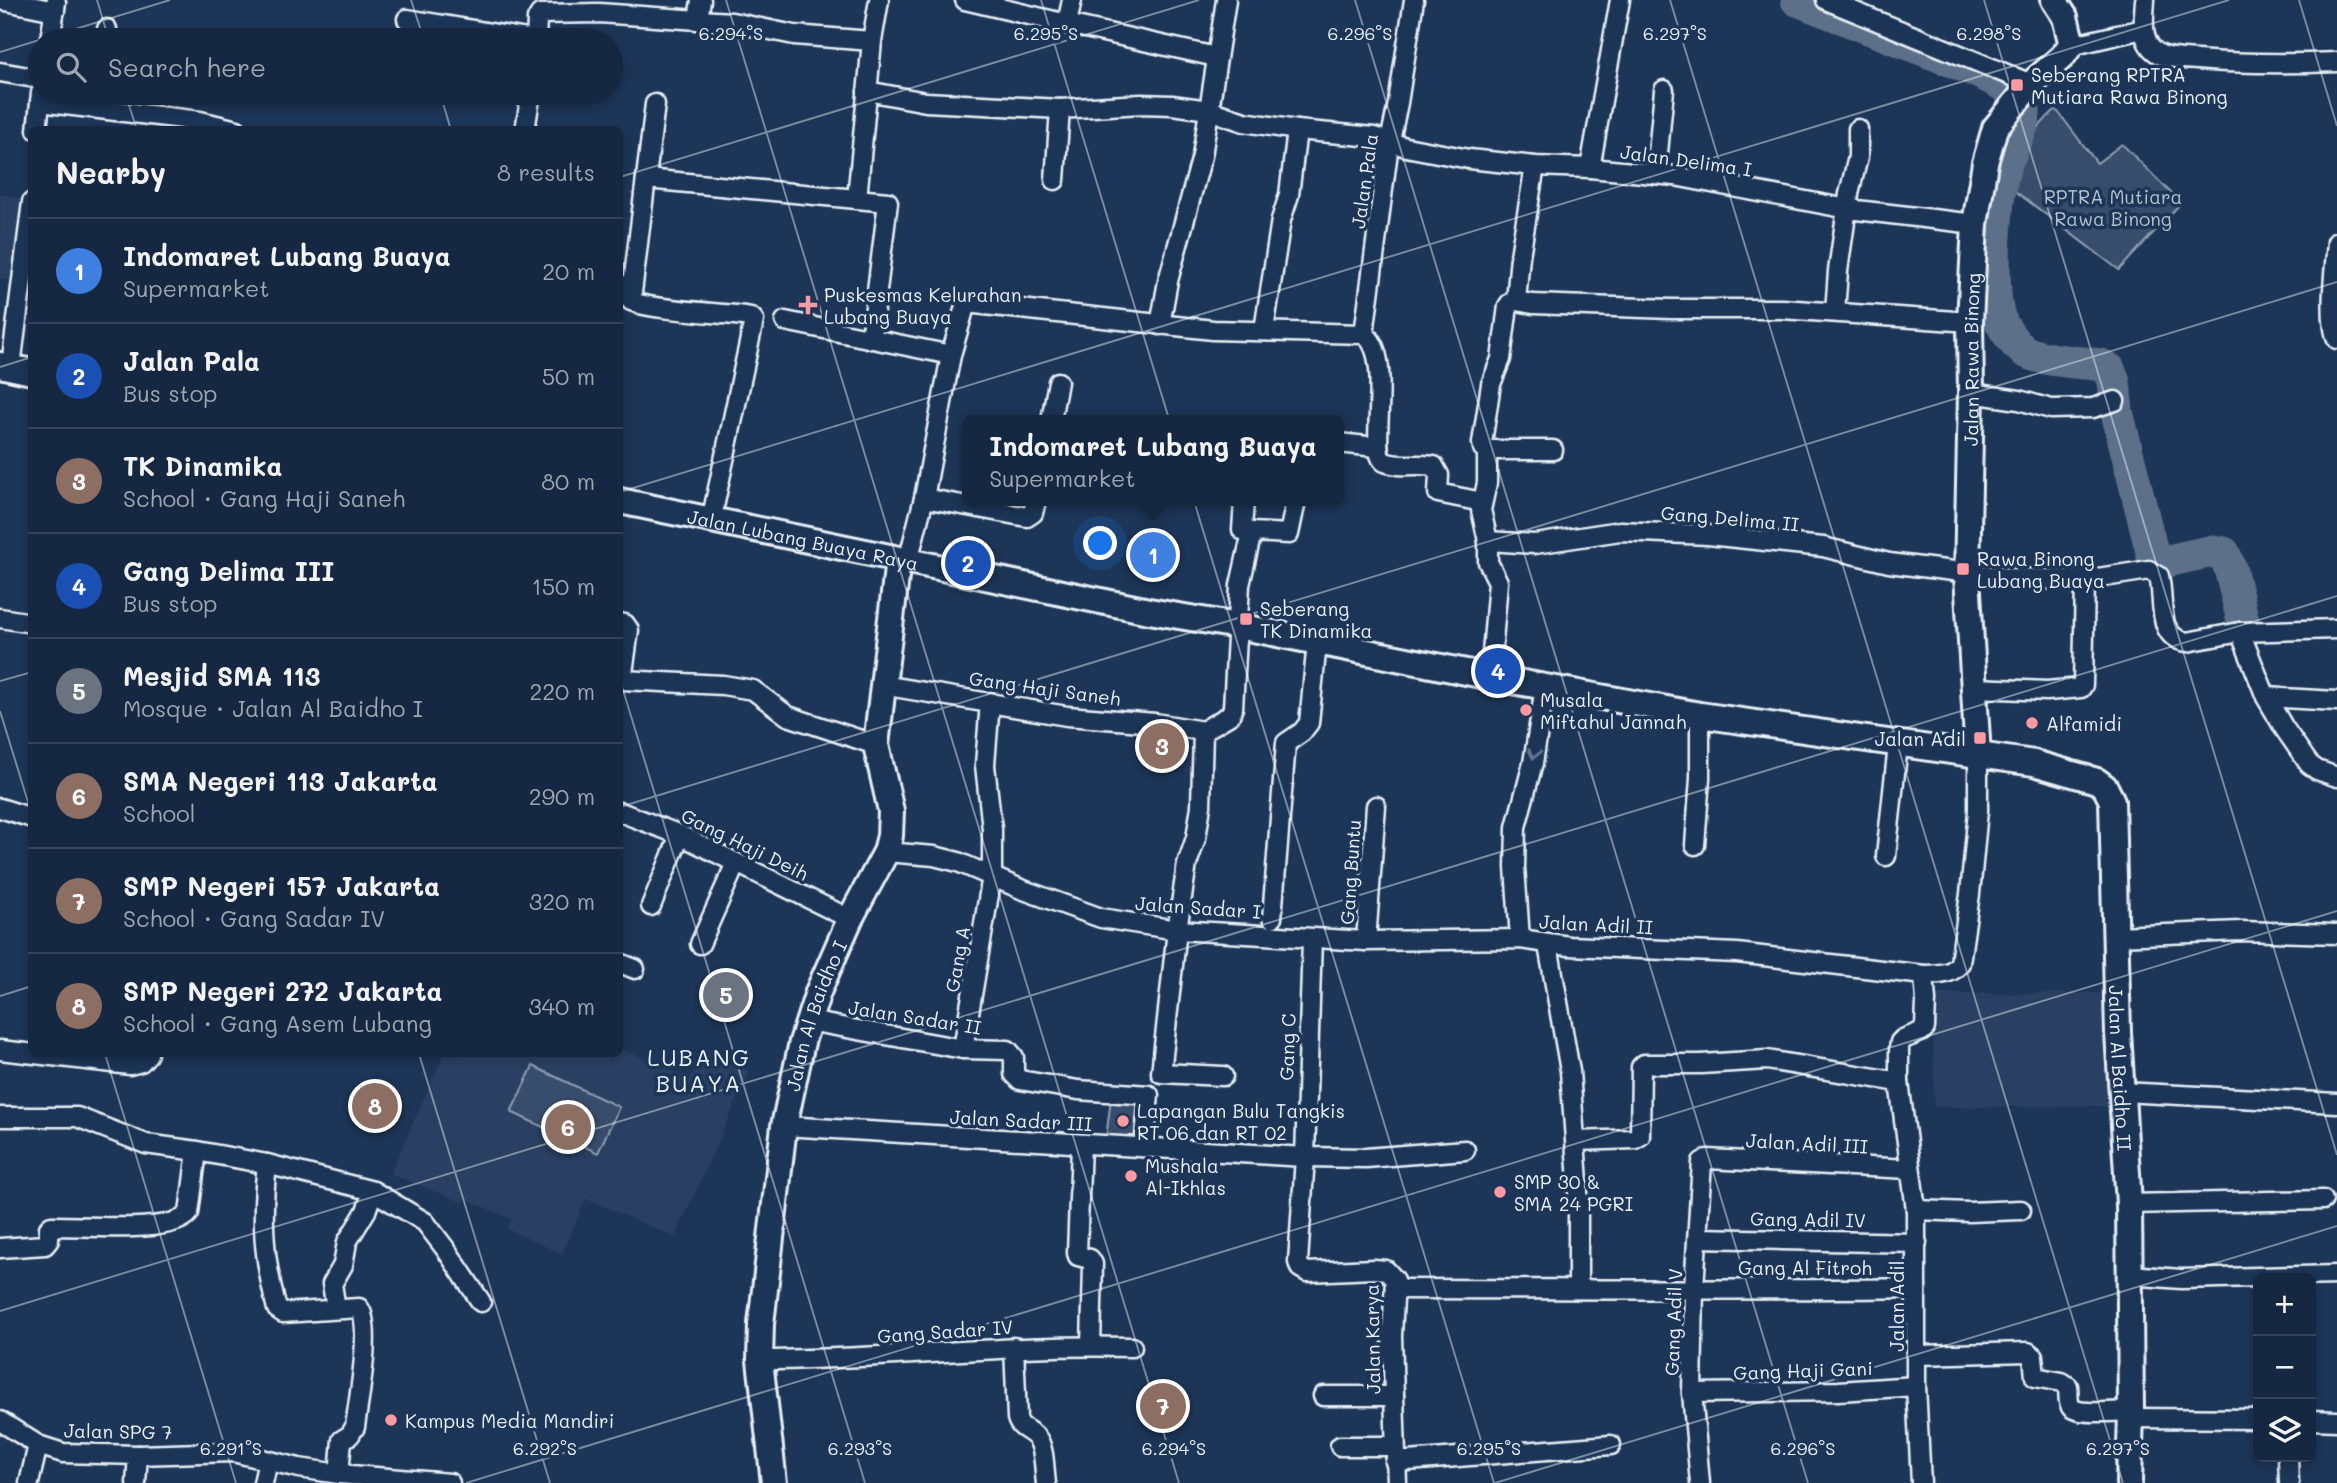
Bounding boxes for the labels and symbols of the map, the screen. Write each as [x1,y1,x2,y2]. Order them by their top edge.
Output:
text: 6.294°S [699,21,763,45]
text: 6.295°S [1014,21,1078,45]
text: 6.296°S [1328,21,1392,45]
text: 6.297°S [1643,21,1707,45]
text: 6.298°S [1957,21,2021,45]
place label: Seberang RPTRA Mutiara Rawa Binong [2031,62,2228,109]
marker: Seberang RPTRA Mutiara Rawa Binong [2009,77,2025,93]
street label: Jalan Pala [1345,132,1383,230]
street label: Jalan Delima I [1619,138,1753,182]
park label: RPTRA Mutiara Rawa Binong [2044,184,2182,231]
street label: Jalan Rawa Binong [1957,272,1985,446]
place label: Puskesmas Kelurahan Lubang Buaya [824,282,1022,329]
marker: Puskesmas Kelurahan Lubang Buaya [798,295,818,315]
street label: Gang Delima II [1660,500,1800,536]
street label: Jalan Lubang Buaya Raya [685,503,921,575]
your location [1083,526,1117,560]
pin: 1 [1130,529,1176,581]
pin: 2 [945,537,991,589]
place label: Rawa Binong Lubang Buaya [1977,546,2105,593]
marker: Rawa Binong Lubang Buaya [1955,561,1971,577]
place label: Seberang TK Dinamika [1260,596,1372,643]
marker: Seberang TK Dinamika [1238,611,1254,627]
pin: 4 [1475,645,1521,697]
street label: Gang Haji Saneh [968,665,1122,711]
place label: Musala Miftahul Jannah [1540,687,1686,734]
marker: Musala Miftahul Jannah [1518,702,1534,718]
place label: Alfamidi [2046,711,2122,736]
marker: Alfamidi [2024,715,2040,731]
pin: 3 [1139,720,1185,772]
place label: Jalan Adil [1875,726,1966,751]
marker: Jalan Adil [1972,730,1988,746]
one-way arrow [1527,748,1542,760]
street label: Gang Haji Deih [677,802,813,886]
street label: Gang Buntu [1334,819,1366,925]
street label: Jalan Sadar I [1134,890,1262,924]
street label: Jalan Adil II [1538,909,1654,939]
street label: Gang A [939,924,975,994]
street label: Jalan Al Baidho I [779,936,852,1093]
pin: 5 [703,969,749,1021]
street label: Jalan Al Baidho II [2104,985,2138,1152]
street label: Jalan Sadar II [847,994,983,1040]
street label: Gang C [1273,1013,1301,1081]
district label: LUBANG BUAYA [647,1042,751,1098]
pin: 8 [352,1080,398,1132]
place label: Lapangan Bulu Tangkis RT 06 dan RT 02 [1137,1098,1345,1145]
pin: 6 [545,1101,591,1153]
street label: Jalan Sadar III [949,1104,1093,1136]
marker: Lapangan Bulu Tangkis RT 06 dan RT 02 [1115,1113,1131,1129]
street label: Jalan Adil III [1745,1127,1869,1159]
place label: Mushala Al-Ikhlas [1145,1153,1226,1200]
marker: Mushala Al-Ikhlas [1123,1168,1139,1184]
place label: SMP 30 & SMA 24 PGRI [1514,1169,1633,1216]
marker: SMP 30 & SMA 24 PGRI [1492,1184,1508,1200]
street label: Gang Adil IV [1750,1205,1866,1233]
street label: Gang Al Fitroh [1738,1255,1872,1280]
street label: Jalan Adil [1884,1260,1909,1352]
street label: Gang Adil V [1659,1268,1687,1376]
street label: Jalan Karya [1359,1284,1385,1394]
street label: Gang Sadar IV [876,1314,1014,1348]
street label: Gang Haji Gani [1733,1355,1873,1385]
pin: 7 [1140,1380,1186,1432]
place label: Kampus Media Mandiri [405,1408,614,1433]
marker: Kampus Media Mandiri [383,1412,399,1428]
street label: Jalan SPG 7 [64,1418,172,1444]
text: 6.291°S [200,1436,262,1460]
text: 6.292°S [513,1436,577,1460]
text: 6.293°S [828,1436,892,1460]
text: 6.294°S [1142,1436,1206,1460]
text: 6.295°S [1457,1436,1521,1460]
text: 6.296°S [1771,1436,1835,1460]
text: 6.297°S [2086,1436,2150,1460]

